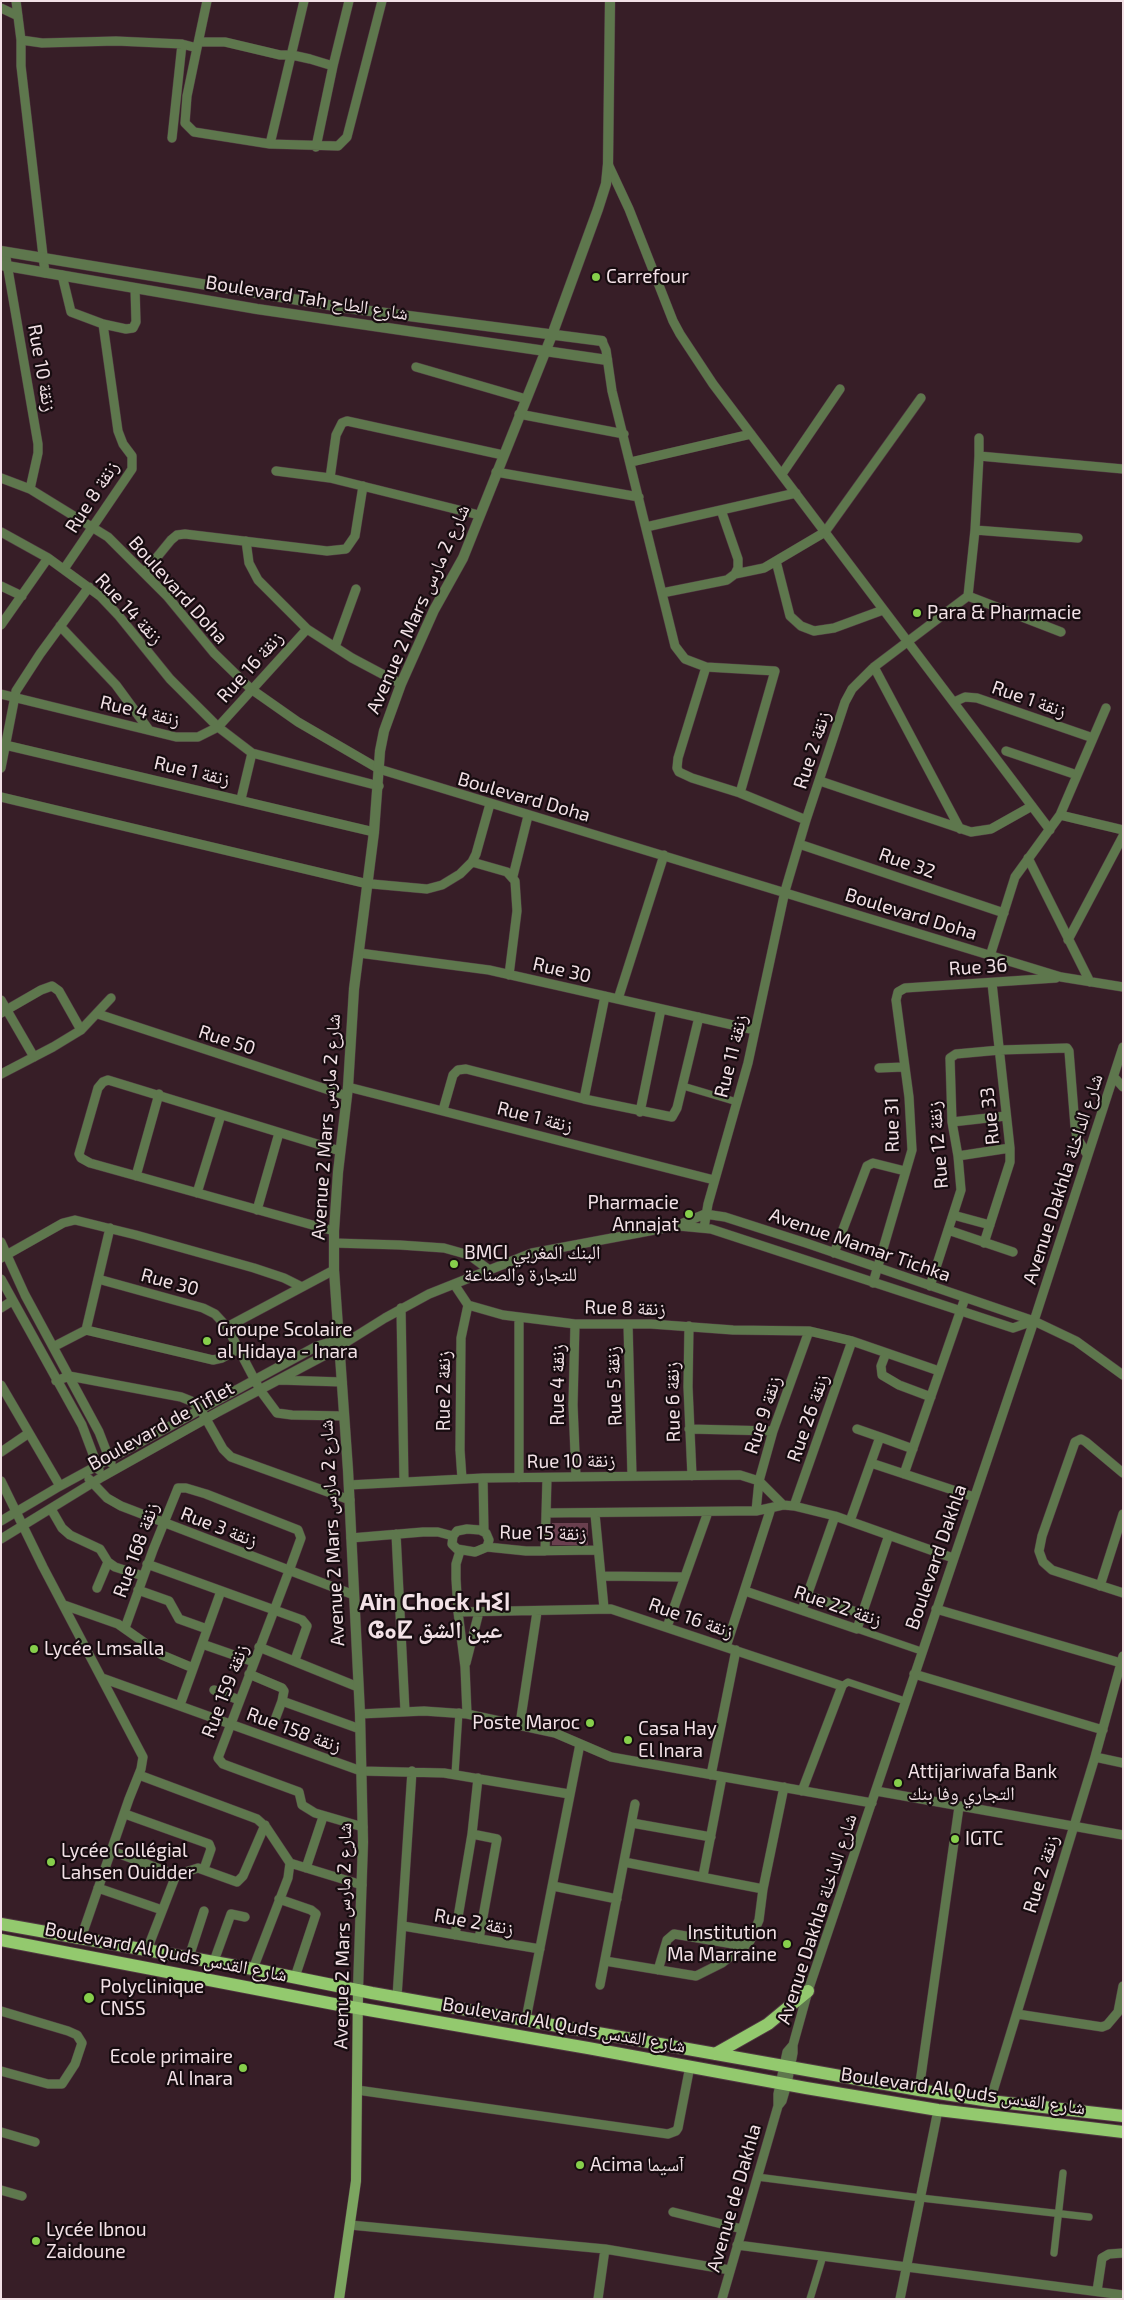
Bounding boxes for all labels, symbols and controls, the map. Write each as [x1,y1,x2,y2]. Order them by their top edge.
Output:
place label: Carrefour [606,266,689,288]
street label: Boulevard Tah شارع الطاح [204,271,410,325]
marker: Carrefour [590,271,602,283]
street label: Rue 10 زنقة [23,322,61,414]
street label: Rue 8 زنقة [60,457,124,537]
street label: Avenue 2 Mars شارع 2 مارس [361,501,475,717]
street label: Boulevard Doha [124,531,232,649]
street label: Rue 14 زنقة [90,569,168,649]
place label: Para & Pharmacie [927,602,1081,624]
marker: Para & Pharmacie [911,607,923,619]
street label: Rue 16 زنقة [212,627,288,707]
street label: Rue 1 زنقة [989,676,1069,722]
street label: Rue 4 زنقة [98,691,182,731]
street label: Rue 2 زنقة [789,708,835,792]
street label: Rue 1 زنقة [152,751,232,791]
street label: Boulevard Doha [455,767,593,827]
street label: Rue 32 [876,843,938,883]
street label: Boulevard Doha [842,883,980,945]
street label: Rue 30 [531,952,593,988]
street label: Rue 36 [948,954,1008,980]
street label: Rue 11 زنقة [710,1012,752,1100]
street label: Avenue 2 Mars شارع 2 مارس [307,1013,345,1241]
street label: Rue 50 [196,1020,258,1060]
street label: Avenue Dakhla شارع الداخلة [1018,1071,1108,1287]
street label: Rue 33 [976,1086,1004,1146]
street label: Rue 1 زنقة [495,1097,575,1137]
street label: Rue 31 [880,1097,904,1153]
street label: Rue 12 زنقة [923,1100,953,1190]
place label: Pharmacie Annajat [587,1192,679,1236]
street label: Avenue Mamar Tichka [766,1203,954,1287]
marker: Pharmacie Annajat [683,1208,695,1220]
place label: BMCI البنك المغربي للتجارة والصناعة [464,1242,601,1286]
marker: BMCI البنك المغربي للتجارة والصناعة [448,1258,460,1270]
street label: Rue 30 [139,1263,201,1301]
street label: Rue 8 زنقة [584,1296,666,1320]
place label: Groupe Scolaire al Hidaya - Inara [217,1319,358,1363]
marker: Groupe Scolaire al Hidaya - Inara [201,1335,213,1347]
street label: Rue 4 زنقة [547,1344,569,1426]
street label: Rue 5 زنقة [601,1346,627,1426]
street label: Rue 2 زنقة [433,1351,455,1431]
street label: Rue 6 زنقة [661,1361,685,1443]
street label: Rue 26 زنقة [782,1371,834,1465]
street label: Rue 9 زنقة [740,1373,786,1457]
street label: Boulevard de Tiflet [84,1376,238,1476]
street label: Avenue 2 Mars شارع 2 مارس [315,1419,349,1647]
street label: Rue 10 زنقة [526,1449,616,1473]
street label: Boulevard Dakhla [900,1481,972,1633]
street label: Rue 168 زنقة [108,1499,164,1601]
street label: Rue 3 زنقة [177,1502,261,1552]
street label: Rue 15 زنقة [499,1521,587,1545]
street label: Rue 22 زنقة [791,1580,885,1632]
district label: Aïn Chock ⵄⵉⵏ ⵛⴰⵇ عين الشق [359,1588,511,1644]
street label: Rue 16 زنقة [646,1593,736,1643]
place label: Lycée Lmsalla [44,1638,164,1660]
street label: Rue 159 زنقة [197,1641,253,1741]
marker: Lycée Lmsalla [28,1643,40,1655]
street label: Rue 158 زنقة [244,1702,344,1758]
place label: Poste Maroc [472,1712,580,1734]
marker: Poste Maroc [584,1717,596,1729]
place label: Casa Hay El Inara [638,1718,717,1762]
marker: Casa Hay El Inara [622,1734,634,1746]
place label: Attijariwafa Bank التجاري وفا بنك [908,1761,1057,1805]
marker: Attijariwafa Bank التجاري وفا بنك [892,1777,904,1789]
street label: Avenue Dakhla شارع الداخلة [772,1811,862,2027]
street label: Avenue 2 Mars شارع 2 مارس [330,1822,356,2050]
place label: IGTC [965,1828,1003,1850]
street label: Rue 2 زنقة [1018,1832,1064,1916]
marker: IGTC [949,1833,961,1845]
place label: Lycée Collégial Lahsen Ouidder [61,1840,195,1884]
marker: Lycée Collégial Lahsen Ouidder [45,1856,57,1868]
street label: Rue 2 زنقة [432,1904,516,1940]
street label: Boulevard Al Quds شارع القدس [43,1917,289,1987]
place label: Institution Ma Marraine [667,1922,777,1966]
marker: Institution Ma Marraine [781,1938,793,1950]
place label: Polyclinique CNSS [100,1976,204,2020]
marker: Polyclinique CNSS [82,1991,96,2005]
street label: Boulevard Al Quds شارع القدس [441,1992,687,2058]
place label: Ecole primaire Al Inara [110,2046,233,2090]
marker: Ecole primaire Al Inara [237,2062,249,2074]
street label: Boulevard Al Quds شارع القدس [839,2063,1087,2119]
street label: Avenue de Dakhla [702,2121,766,2275]
place label: Acima آسيما [590,2154,684,2176]
marker: Acima آسيما [574,2159,586,2171]
place label: Lycée Ibnou Zaidoune [46,2219,147,2263]
marker: Lycée Ibnou Zaidoune [30,2235,42,2247]

